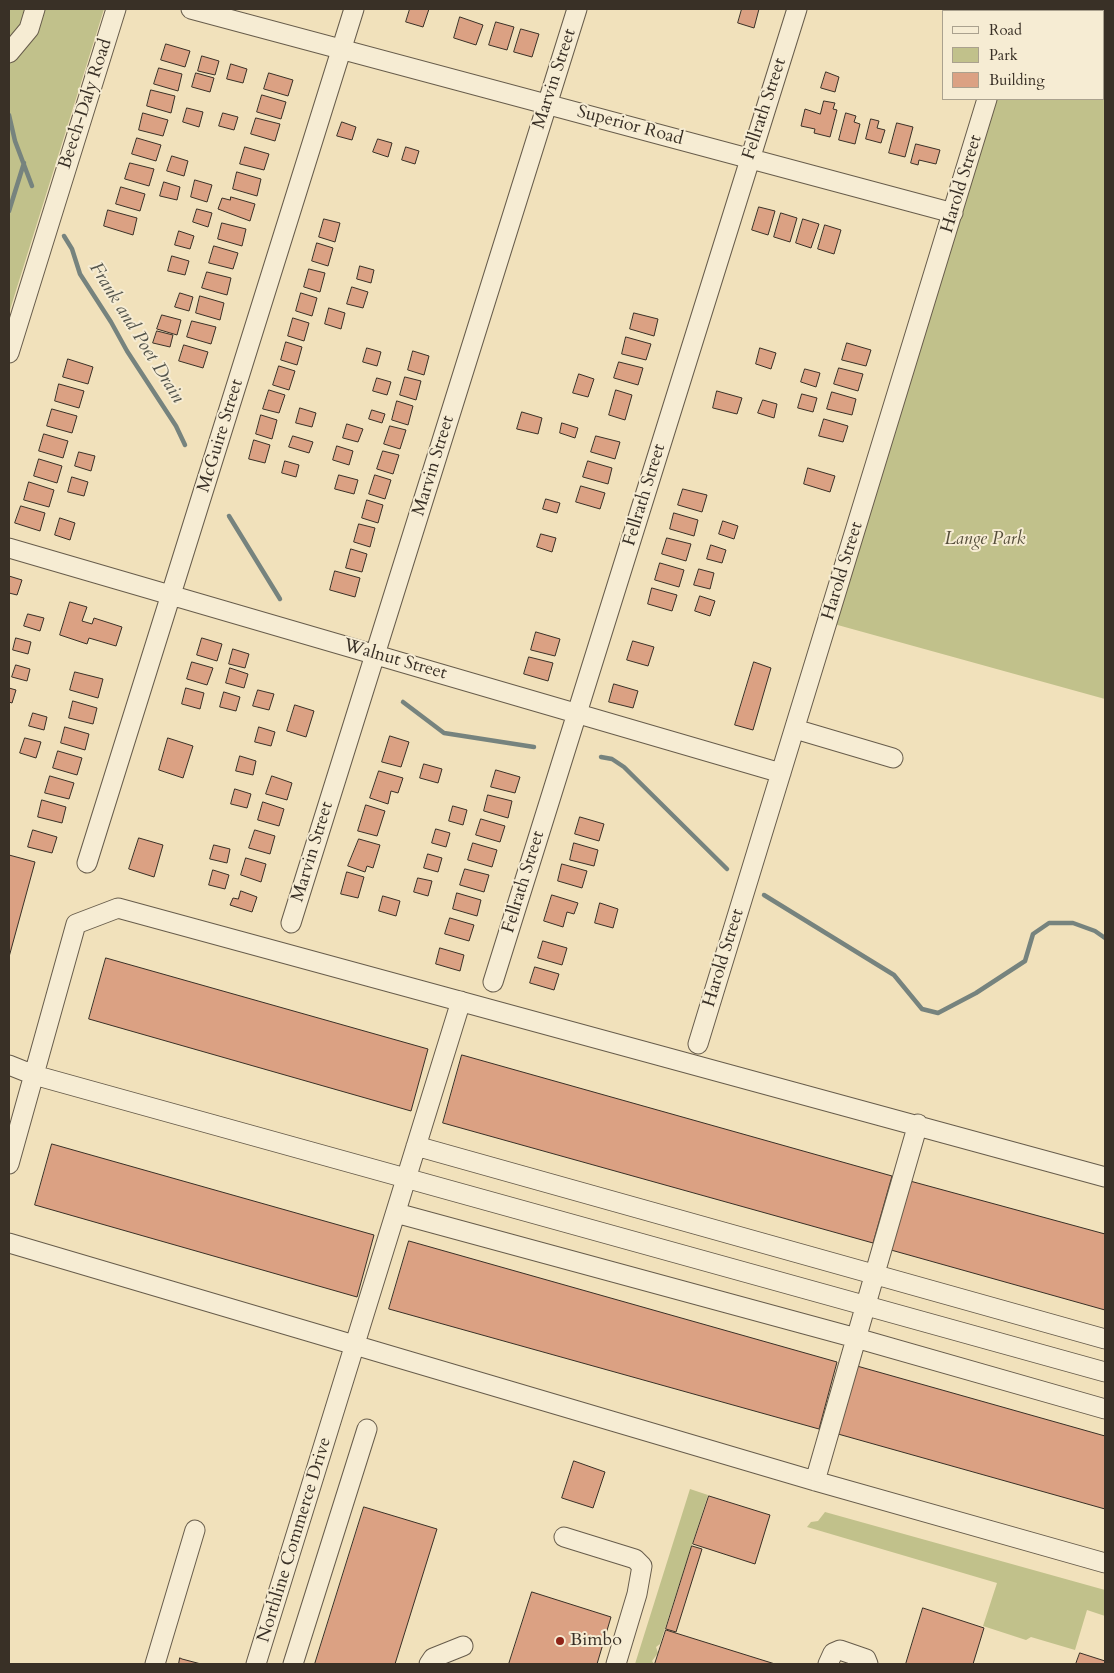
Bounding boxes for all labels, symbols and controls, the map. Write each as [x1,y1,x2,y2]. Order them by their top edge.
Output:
legend [942,10,1104,100]
text: Road [989,20,1022,40]
street label: Marvin Street [529,26,581,132]
street label: Beech-Daly Road [55,36,117,172]
text: Park [989,45,1018,65]
street label: Fellrath Street [738,55,792,163]
text: Building [989,70,1045,90]
street label: Superior Road [575,101,685,151]
street label: Harold Street [937,132,987,236]
water label: Frank and Poet Drain [84,259,188,407]
street label: McGuire Street [194,377,248,495]
street label: Marvin Street [408,413,460,519]
street label: Fellrath Street [619,441,671,549]
street label: Harold Street [818,519,868,623]
park label: Lange Park [944,529,1026,551]
street label: Walnut Street [341,635,449,685]
street label: Marvin Street [287,799,339,905]
street label: Fellrath Street [498,828,550,936]
street label: Harold Street [699,906,749,1010]
street label: Northline Commerce Drive [253,1435,337,1645]
place label: Bimbo [570,1630,622,1652]
marker: Bimbo [554,1635,566,1647]

